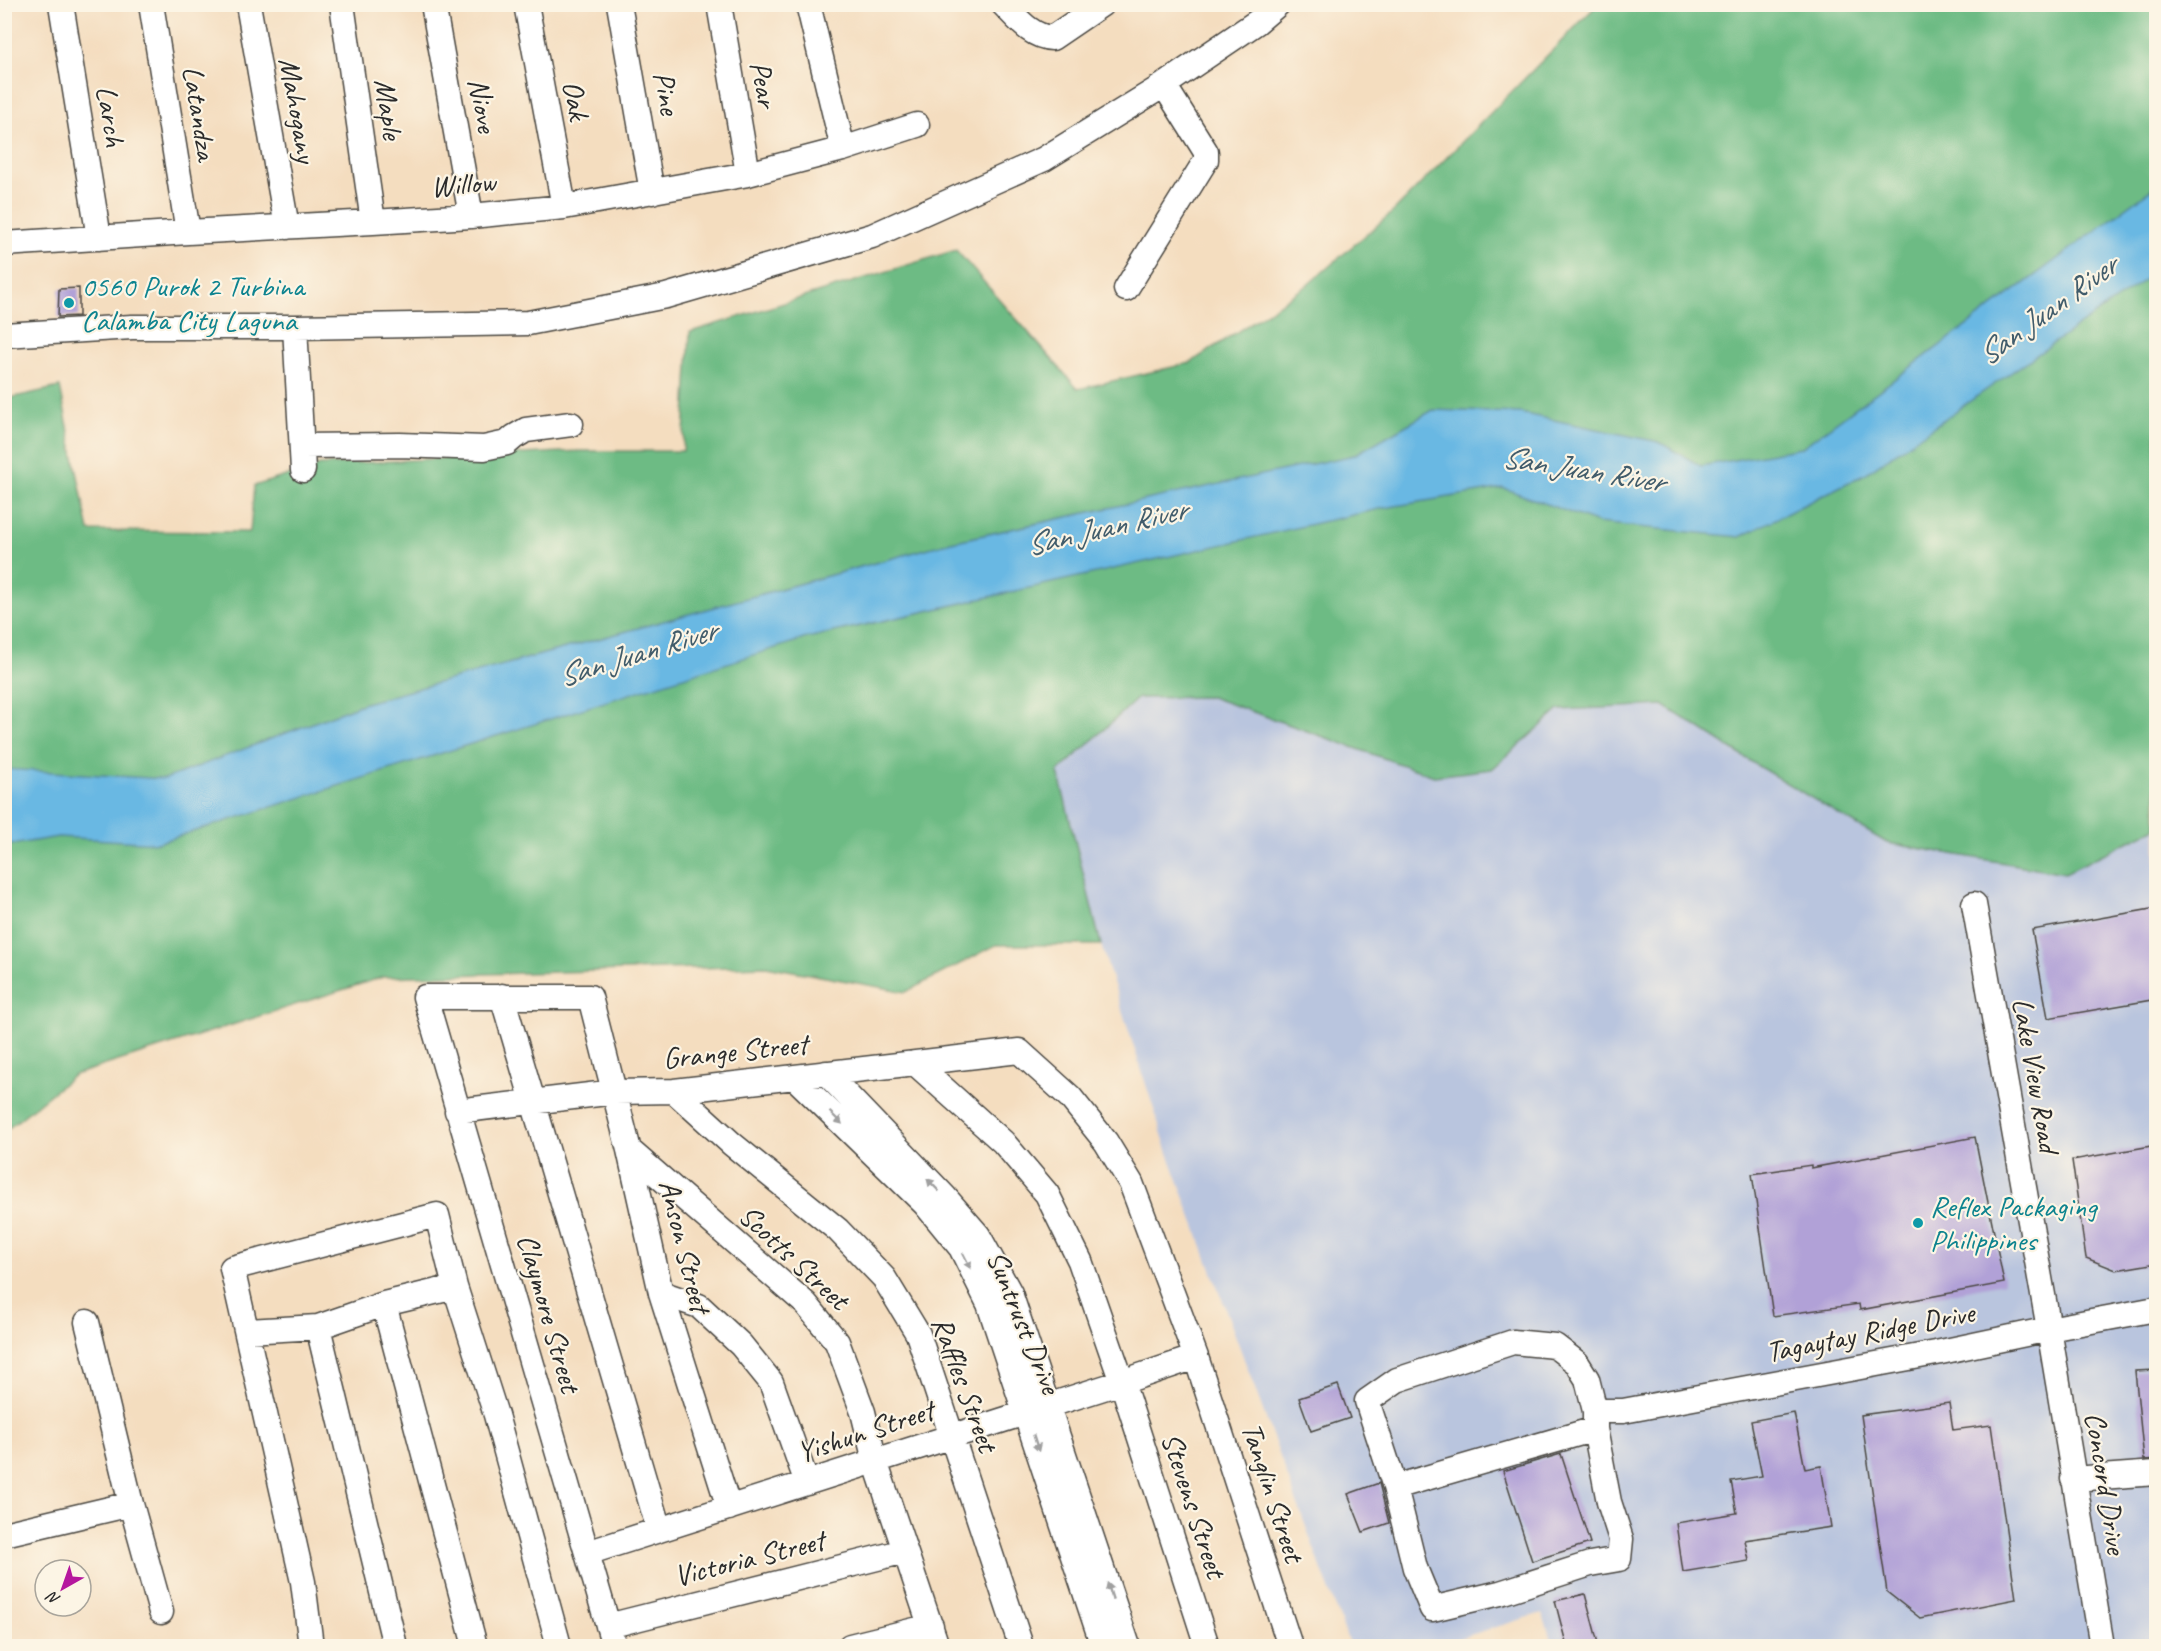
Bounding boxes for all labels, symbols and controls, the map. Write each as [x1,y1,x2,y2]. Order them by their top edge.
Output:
street label: Mahogany [270,55,326,168]
street label: Pear [741,58,787,113]
street label: Latandza [174,63,227,165]
street label: Pine [645,68,690,120]
street label: Niove [460,75,507,137]
street label: Maple [366,76,412,144]
street label: Oak [554,77,599,125]
street label: Larch [87,83,135,149]
street label: Willow [429,162,499,206]
water label: San Juan River [1969,242,2129,374]
place label: 0560 Purok 2 Turbina Calamba City Laguna [81,267,307,339]
marker: 0560 Purok 2 Turbina Calamba City Laguna [62,296,76,310]
water label: San Juan River [1499,436,1672,503]
water label: San Juan River [1022,487,1195,565]
water label: San Juan River [553,608,726,696]
street label: Lake View Road [2004,995,2069,1159]
street label: Grange Street [661,1024,813,1077]
one-way arrow [829,1110,843,1124]
street label: Anson Street [650,1176,721,1320]
one-way arrow [927,1179,941,1193]
place label: Reflex Packaging Philippines [1930,1187,2099,1259]
street label: Scotts Street [731,1196,859,1320]
marker: Reflex Packaging Philippines [1911,1216,1925,1230]
street label: Claymore Street [508,1230,591,1399]
street label: Suntrust Drive [978,1245,1071,1401]
one-way arrow [962,1252,972,1269]
street label: Tagaytay Ridge Drive [1763,1293,1980,1371]
street label: Raffles Street [923,1311,1008,1460]
street label: Yishun Street [792,1390,942,1471]
street label: Concord Drive [2076,1410,2136,1559]
street label: Tanglin Street [1233,1417,1314,1569]
street label: Stevens Street [1153,1428,1236,1585]
one-way arrow [1032,1434,1041,1452]
street label: Victoria Street [670,1520,832,1595]
north arrow [33,1558,93,1618]
one-way arrow [1104,1582,1114,1600]
text: N [41,1586,64,1610]

